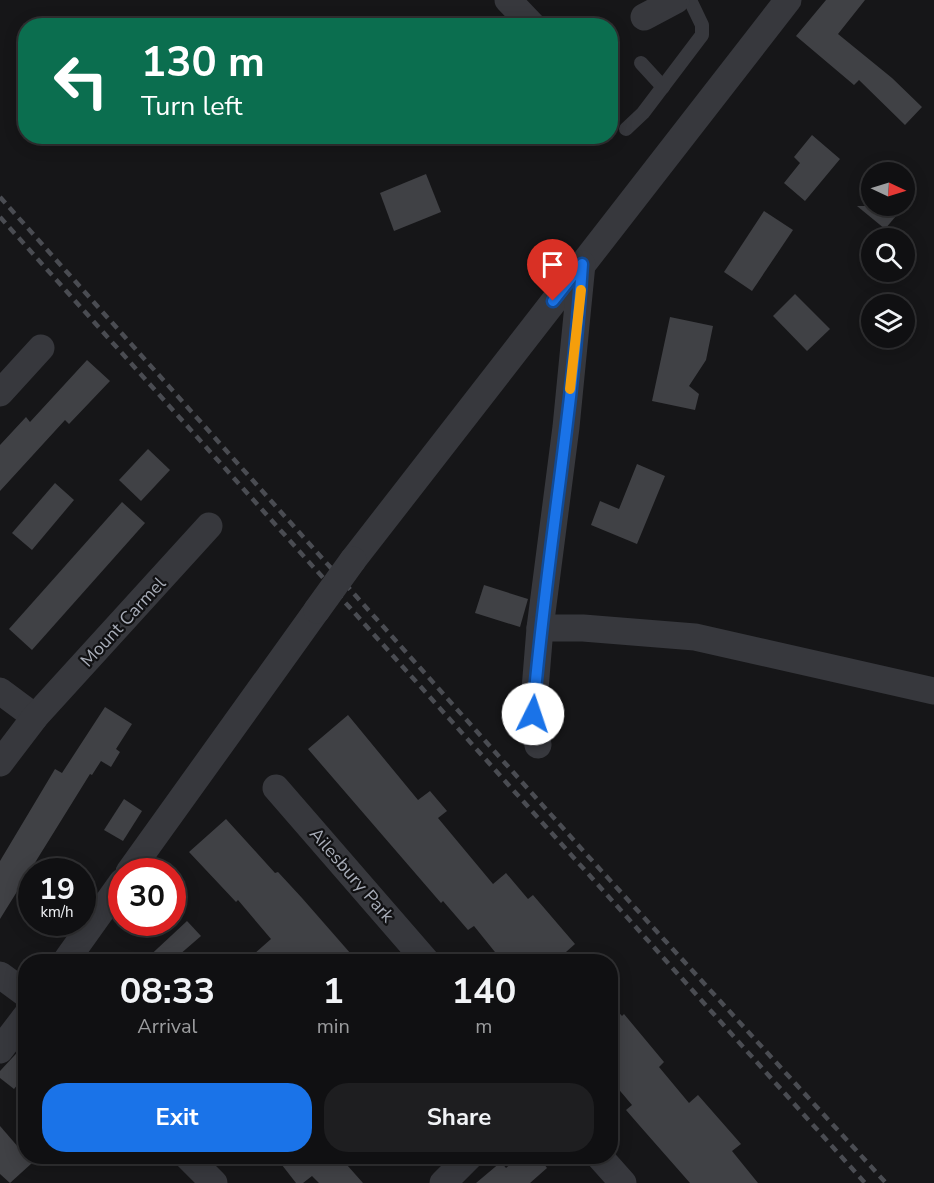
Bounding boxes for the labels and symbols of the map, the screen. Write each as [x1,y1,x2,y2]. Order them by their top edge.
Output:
north arrow [861,162,915,216]
pin [527,239,578,301]
street label: Mount Carmel [75,571,171,672]
position arrow [501,682,565,746]
street label: Ailesbury Park [304,823,400,928]
speed limit sign: 30 [108,858,186,936]

